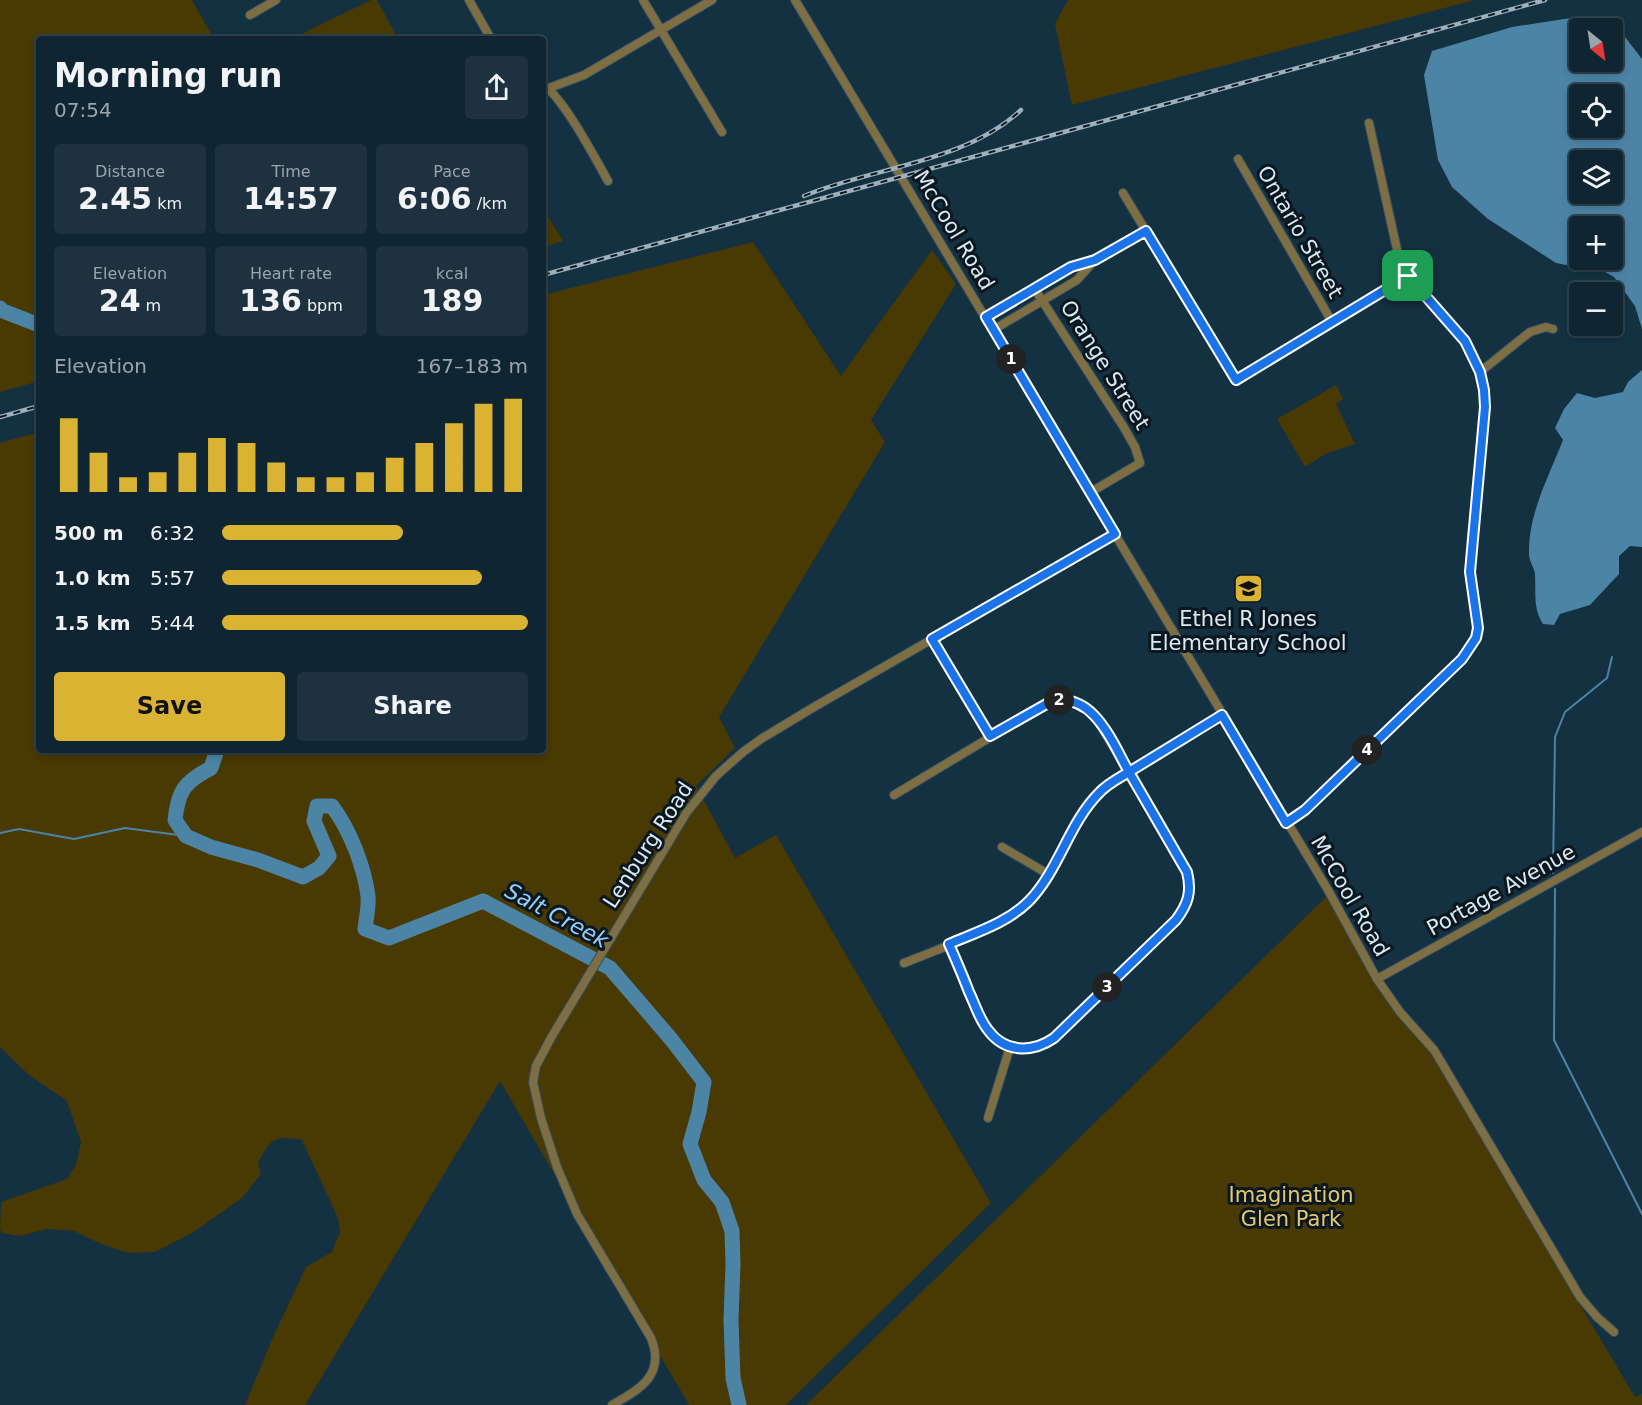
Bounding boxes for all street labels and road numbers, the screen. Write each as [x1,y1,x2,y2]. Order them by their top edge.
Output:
street label: Ontario Street [1252,162,1348,302]
street label: McCool Road [909,166,999,294]
street label: Orange Street [1056,296,1154,434]
street label: Lenburg Road [598,778,698,912]
street label: McCool Road [1306,831,1394,961]
street label: Portage Avenue [1423,839,1579,941]

